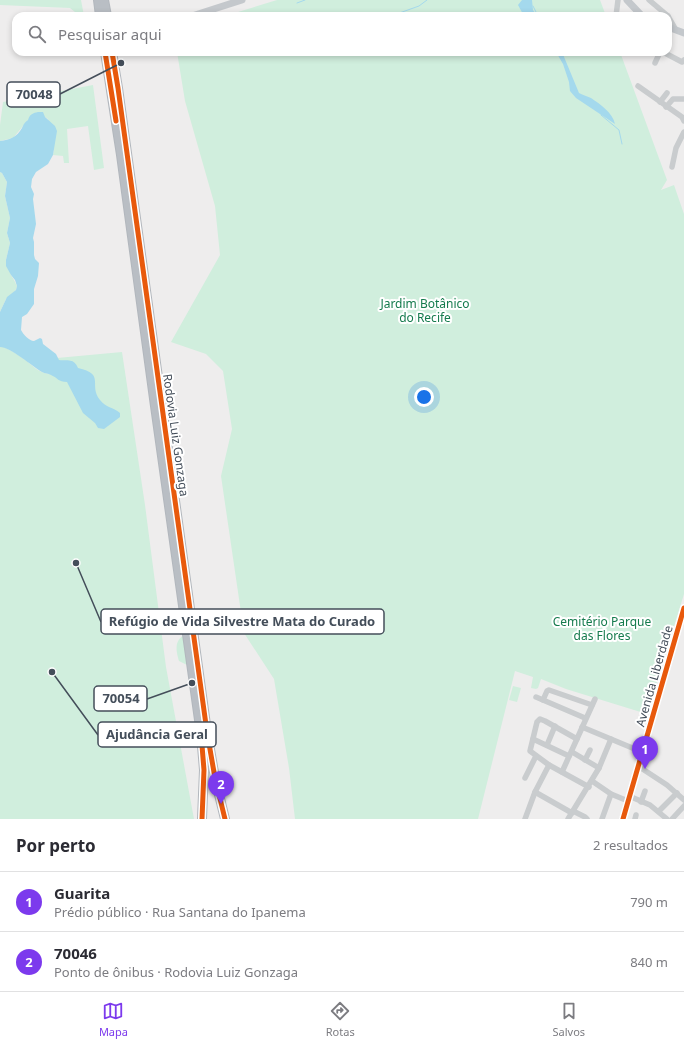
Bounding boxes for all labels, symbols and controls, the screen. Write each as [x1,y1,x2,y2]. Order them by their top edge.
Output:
search box [12,12,672,56]
icon: search [26,23,48,45]
text: Pesquisar aqui [58,24,162,44]
callout: 70048 [7,82,60,107]
text: 70048 [15,85,53,103]
park label: Jardim Botânico do Recife [379,295,470,326]
street label: Rodovia Luiz Gonzaga [159,373,193,497]
your location [414,387,434,407]
callout: Refúgio de Vida Silvestre Mata do Curado [101,609,384,634]
text: Refúgio de Vida Silvestre Mata do Curado [109,612,375,630]
park label: Cemitério Parque das Flores [553,613,651,644]
street label: Avenida Liberdade [631,623,677,729]
callout: 70054 [94,686,147,711]
text: 70054 [102,689,140,707]
callout: Ajudância Geral [98,722,216,747]
text: Ajudância Geral [106,725,208,743]
pin: 1 [632,736,658,769]
pin: 2 [208,771,234,804]
text: Por perto [16,834,96,857]
text: 2 resultados [593,836,668,854]
text: Guarita [54,883,110,903]
text: 1 [25,893,33,911]
text: 790 m [630,893,668,911]
text: Prédio público · Rua Santana do Ipanema [54,903,306,921]
text: 70046 [54,943,97,963]
text: 2 [25,953,33,971]
text: 840 m [630,953,668,971]
text: Ponto de ônibus · Rodovia Luiz Gonzaga [54,963,298,981]
tab: Mapa [99,1000,128,1039]
tab: Rotas [326,1000,355,1039]
tab: Salvos [553,1000,585,1039]

